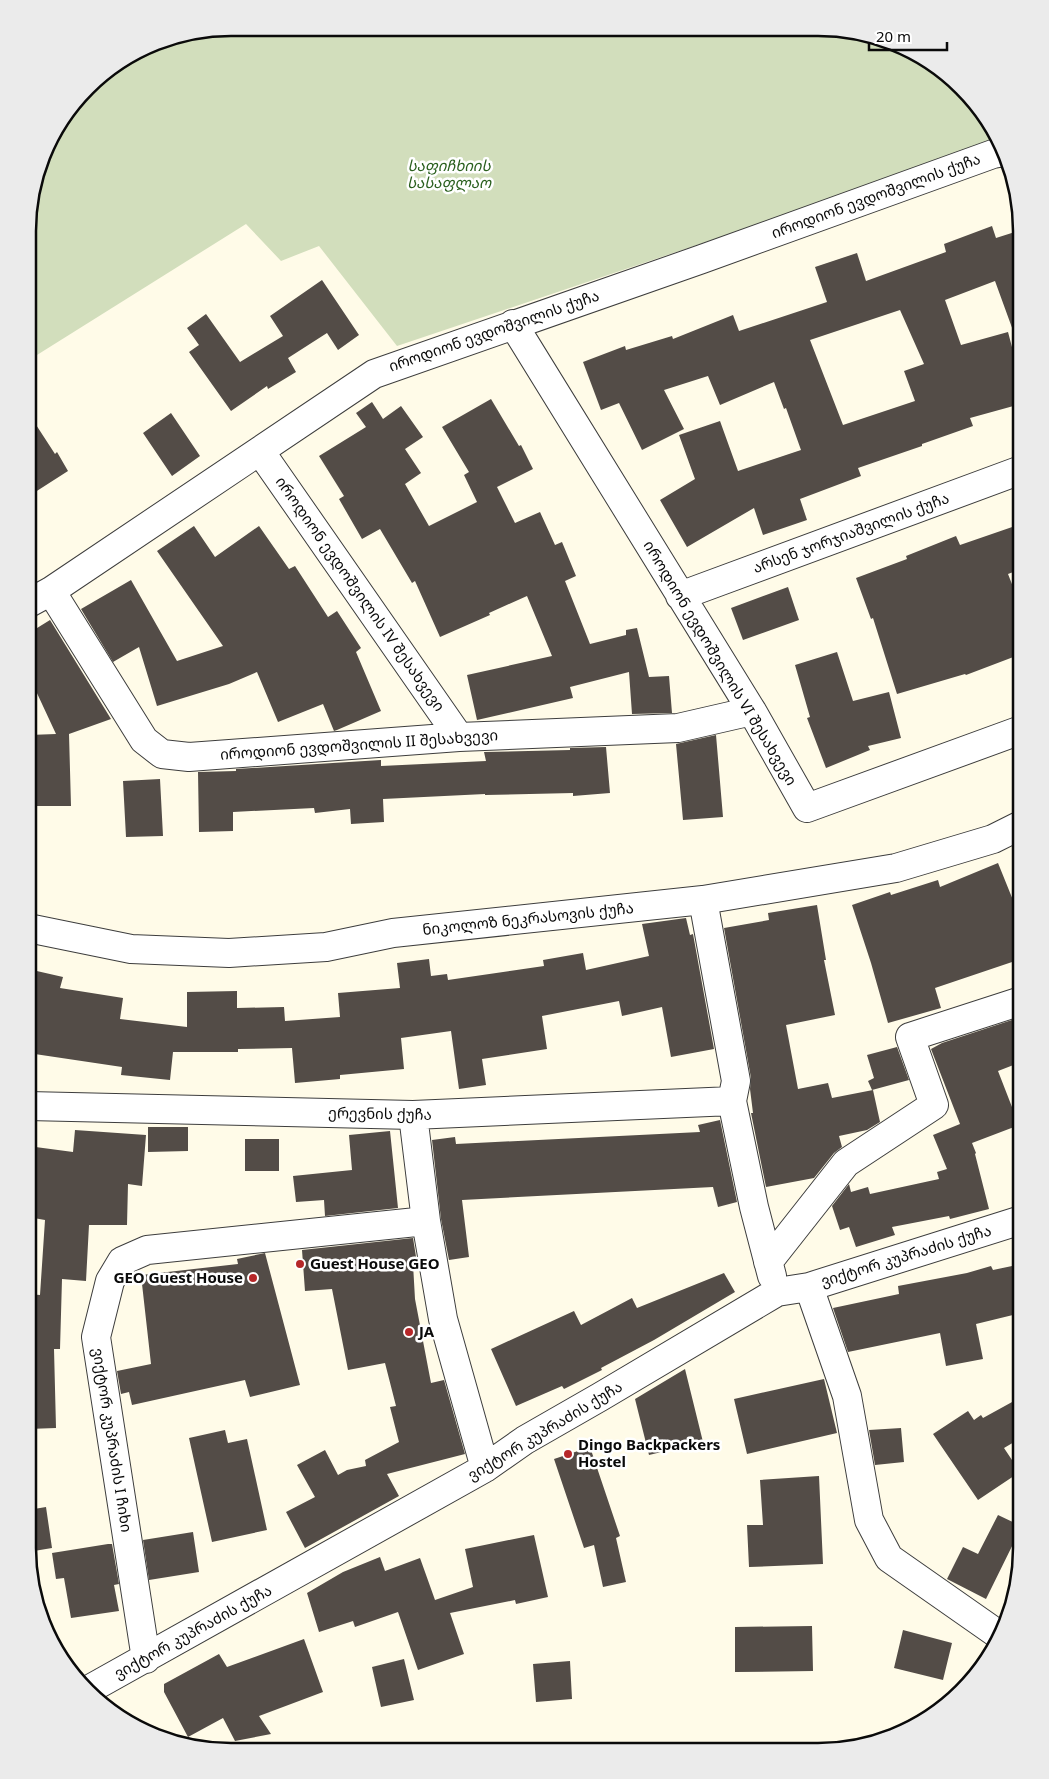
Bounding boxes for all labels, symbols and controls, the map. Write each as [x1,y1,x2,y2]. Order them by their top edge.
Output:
scale bar [869,20,946,52]
text: 20 m [876,26,911,46]
street label: იროდიონ ევდოშვილის ქუჩა [768,148,983,242]
park label: საფიჩხიის სასაფლაო [407,155,492,192]
street label: იროდიონ ევდოშვილის ქუჩა [386,285,601,376]
street label: იროდიონ ევდოშვილის IV შესახვევი [272,472,450,715]
street label: არსენ ჯორჯიაშვილის ქუჩა [750,487,952,577]
street label: იროდიონ ევდოშვილის VI შესახვევი [640,536,802,789]
street label: იროდიონ ევდოშვილის II შესახვევი [219,724,499,764]
street label: ნიკოლოზ ნეკრასოვის ქუჩა [421,897,635,939]
street label: ერევნის ქუჩა [328,1102,432,1124]
street label: ვიქტორ კუპრაძის ქუჩა [818,1220,993,1291]
place label: Guest House GEO [310,1253,440,1273]
marker: Guest House GEO [294,1258,306,1270]
place label: GEO Guest House [114,1267,243,1287]
marker: GEO Guest House [247,1272,259,1284]
place label: JA [417,1321,435,1341]
marker: JA [403,1326,415,1338]
street label: ვიქტორ კუპრაძის I ჩიხი [89,1346,137,1534]
street label: ვიქტორ კუპრაძის ქუჩა [463,1376,626,1484]
place label: Dingo Backpackers Hostel [578,1434,720,1471]
marker: Dingo Backpackers Hostel [562,1448,574,1460]
street label: ვიქტორ კუპრაძის ქუჩა [110,1579,275,1683]

